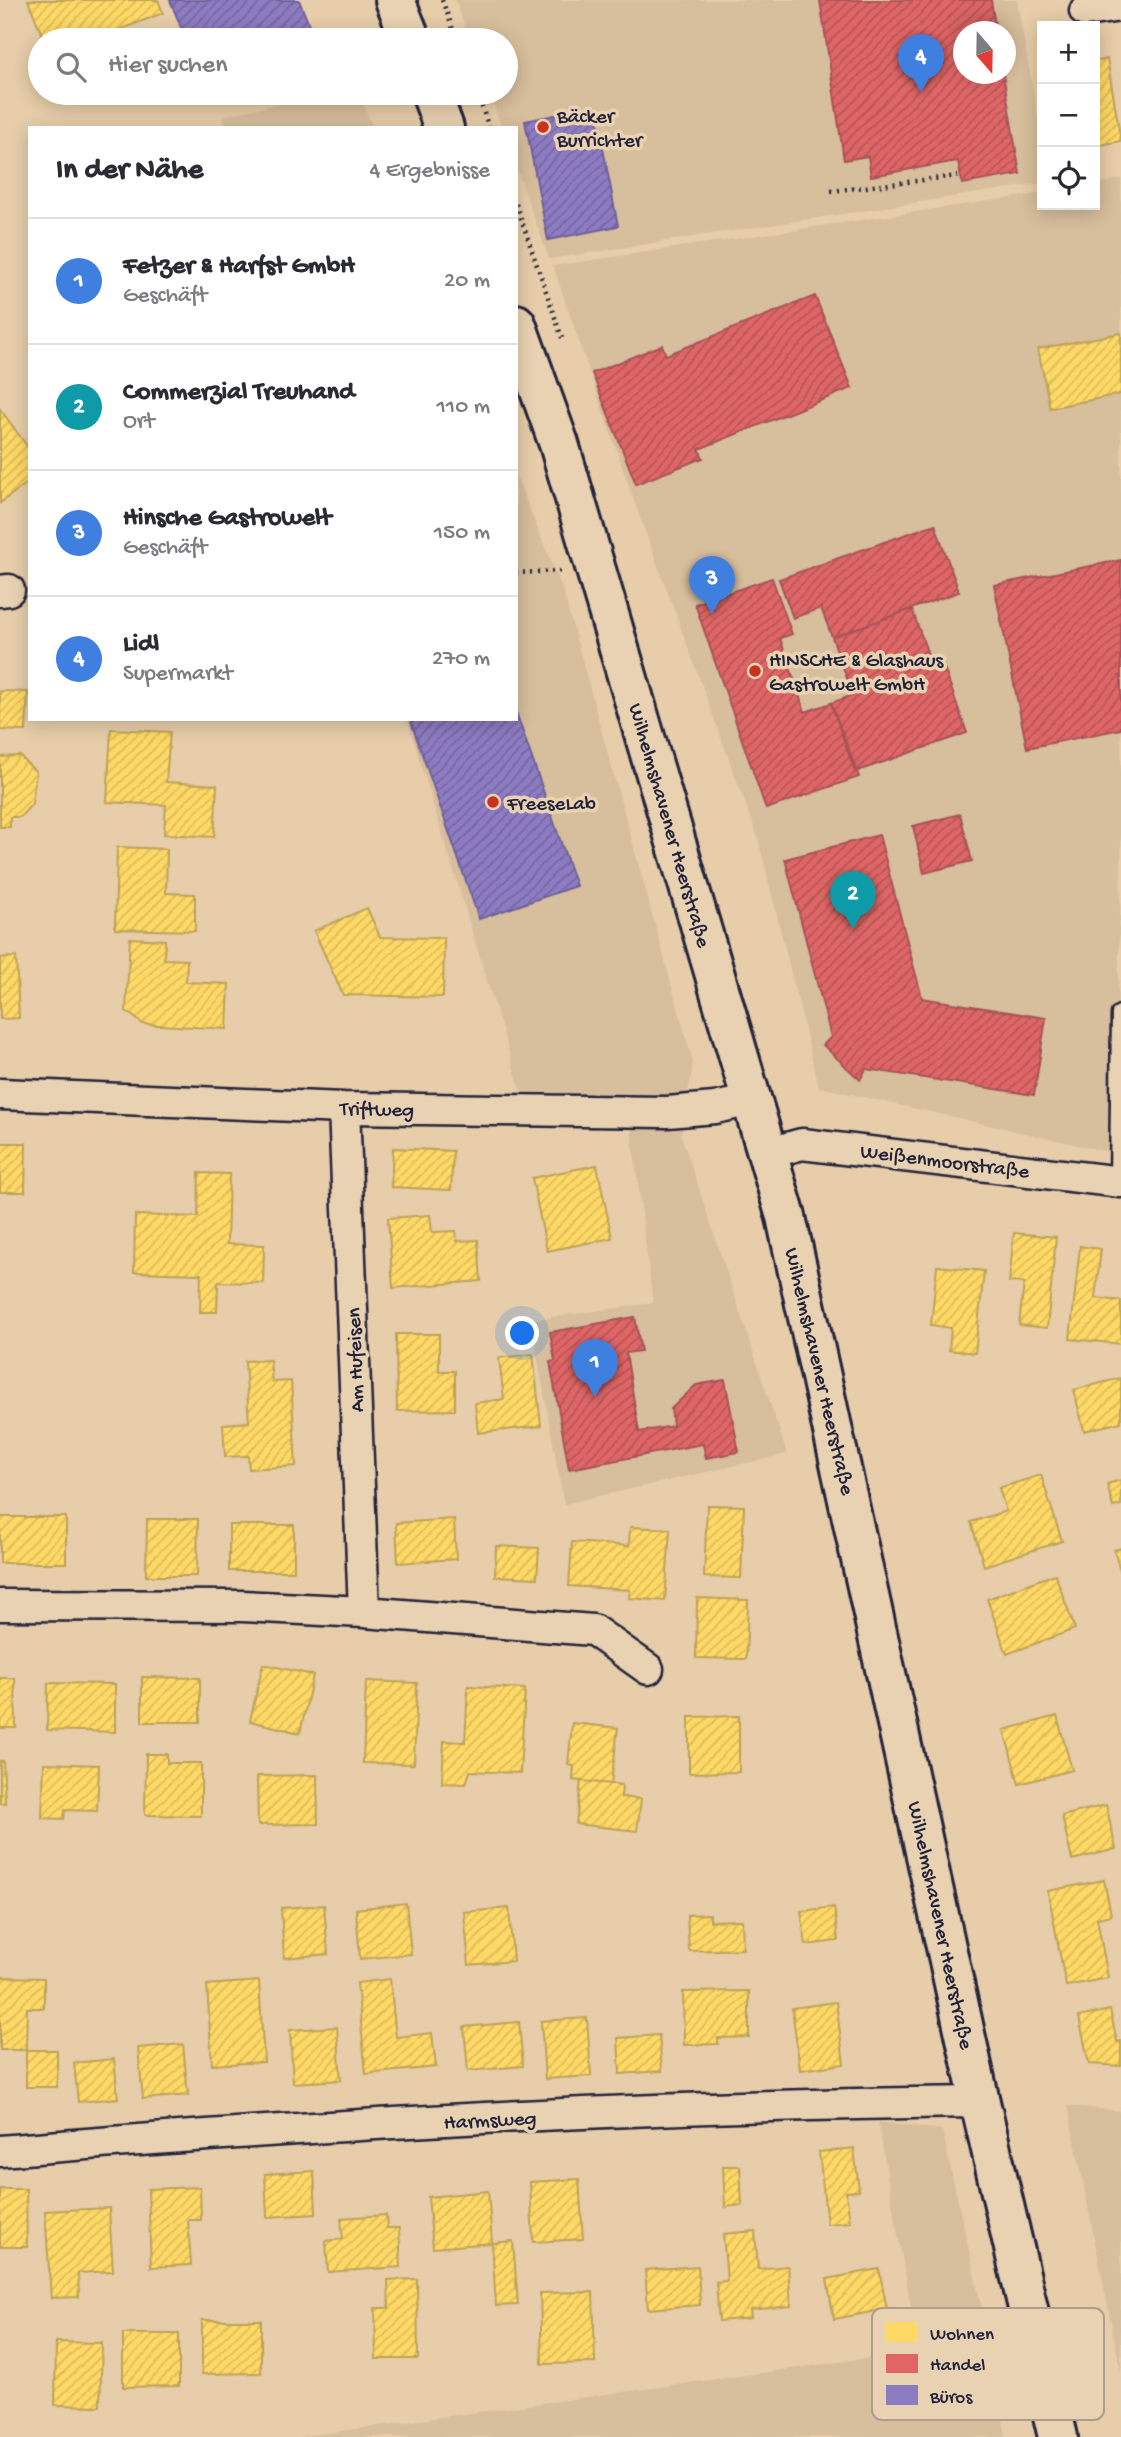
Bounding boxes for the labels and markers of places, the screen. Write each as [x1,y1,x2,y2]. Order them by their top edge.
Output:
pin: 4 [898,34,944,92]
place label: Bäcker Burrichter [556,106,644,155]
marker: Bäcker Burrichter [535,119,551,135]
pin: 3 [689,556,735,614]
place label: HINSCHE & Glashaus Gastrowelt GmbH [769,650,945,699]
marker: HINSCHE & Glashaus Gastrowelt GmbH [747,663,763,679]
place label: FreeseLab [506,793,596,818]
marker: FreeseLab [485,794,501,810]
pin: 2 [830,871,876,929]
pin: 1 [572,1339,618,1397]

